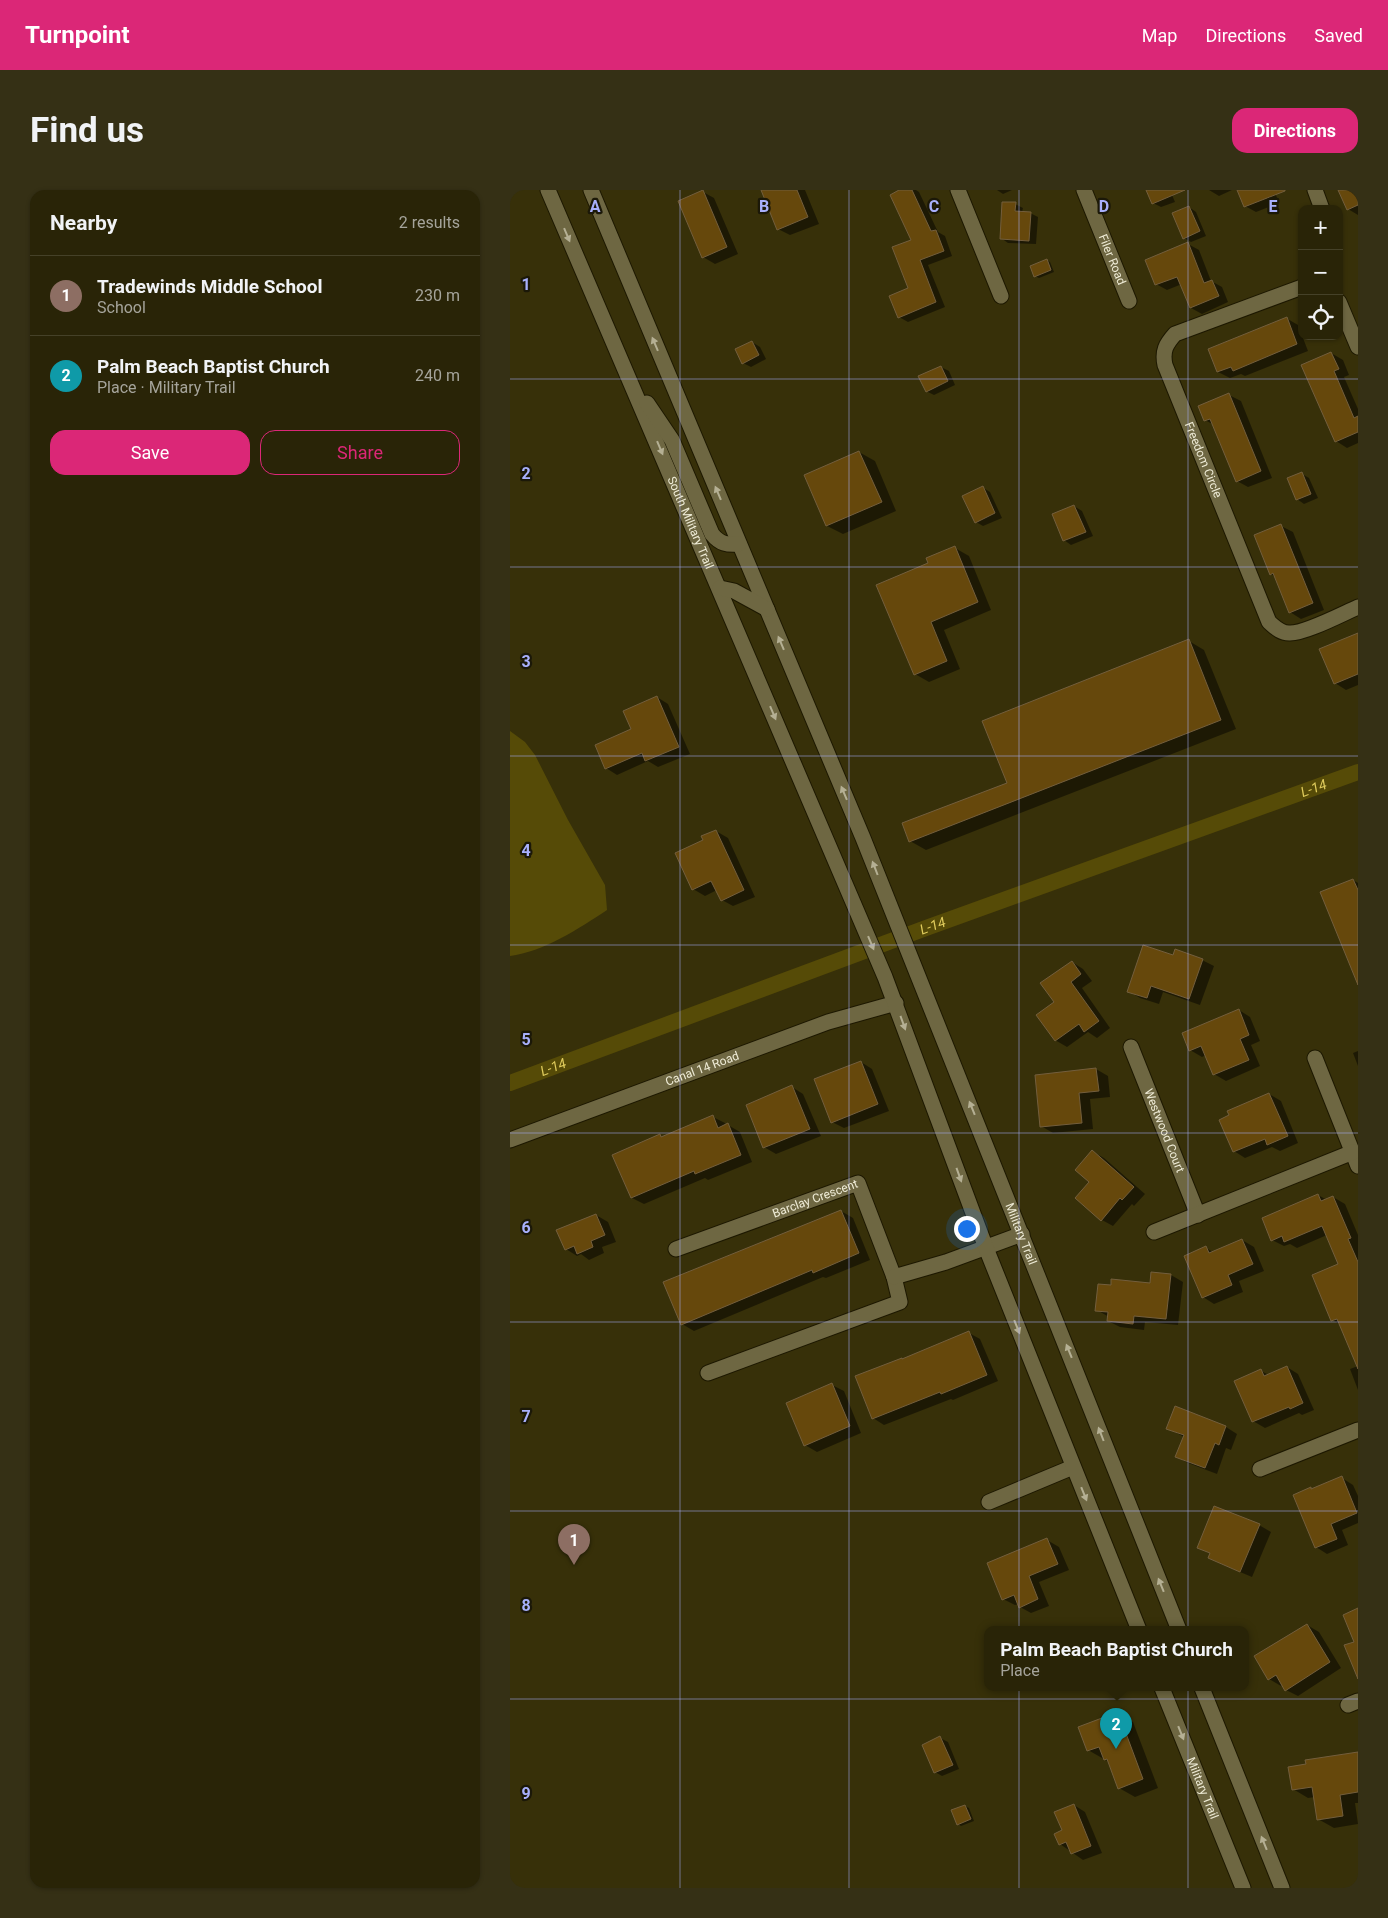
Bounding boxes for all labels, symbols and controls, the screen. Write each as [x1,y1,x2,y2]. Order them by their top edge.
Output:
text: Turnpoint [25,21,130,49]
text: Map [1142,25,1177,46]
text: Directions [1205,25,1286,46]
text: Saved [1314,25,1363,46]
button: Directions [1232,108,1358,153]
text: Find us [30,110,144,151]
text: A [590,197,601,216]
text: B [759,197,769,216]
text: C [929,197,939,216]
text: D [1099,197,1109,216]
text: E [1269,197,1278,216]
map controls [1298,205,1343,340]
button: + [1298,205,1343,250]
text: Nearby [50,211,117,235]
text: 2 results [399,213,460,232]
one-way arrow [564,228,572,242]
street label: Filer Road [1096,232,1129,287]
button: − [1298,250,1343,295]
text: Tradewinds Middle School [97,275,323,298]
text: 1 [521,275,531,294]
text: 1 [61,286,71,305]
text: 230 m [415,286,460,305]
button: locate [1298,295,1343,340]
text: School [97,298,146,317]
one-way arrow [650,337,658,351]
text: Palm Beach Baptist Church [97,355,330,378]
text: 2 [61,366,71,385]
text: 240 m [415,366,460,385]
text: Place · Military Trail [97,378,236,397]
street label: Freedom Circle [1182,420,1225,500]
button: Save [50,430,250,475]
button: Share [260,430,460,475]
one-way arrow [656,441,664,455]
text: 2 [521,464,531,483]
street label: South Military Trail [664,474,716,571]
one-way arrow [713,486,721,500]
one-way arrow [777,636,785,650]
text: 3 [521,652,531,671]
one-way arrow [770,706,778,720]
water label: L-14 [1298,776,1329,800]
one-way arrow [840,786,848,800]
text: 4 [521,841,531,860]
one-way arrow [871,860,879,875]
water label: L-14 [917,913,948,938]
one-way arrow [867,936,875,950]
one-way arrow [900,1015,907,1030]
text: 5 [521,1030,531,1049]
street label: Canal 14 Road [663,1049,741,1089]
water label: L-14 [538,1055,569,1079]
street label: Westwood Court [1141,1087,1187,1175]
one-way arrow [967,1101,975,1115]
one-way arrow [955,1168,963,1183]
street label: Barclay Crescent [770,1177,860,1220]
street label: Military Trail [1002,1201,1040,1267]
your location [954,1216,980,1242]
text: 6 [521,1218,531,1237]
one-way arrow [1013,1320,1021,1335]
one-way arrow [1064,1344,1072,1358]
text: 7 [521,1407,531,1426]
one-way arrow [1097,1426,1105,1441]
one-way arrow [1080,1487,1088,1501]
pin: 1 [558,1524,590,1565]
one-way arrow [1157,1578,1165,1592]
text: 8 [521,1596,531,1615]
popup [984,1626,1249,1691]
text: Palm Beach Baptist Church [1000,1638,1233,1661]
text: Place [1000,1661,1040,1680]
pin: 2 [1100,1708,1132,1749]
one-way arrow [1177,1726,1185,1740]
street label: Military Trail [1184,1755,1221,1821]
text: 9 [521,1784,531,1803]
one-way arrow [1260,1836,1268,1850]

